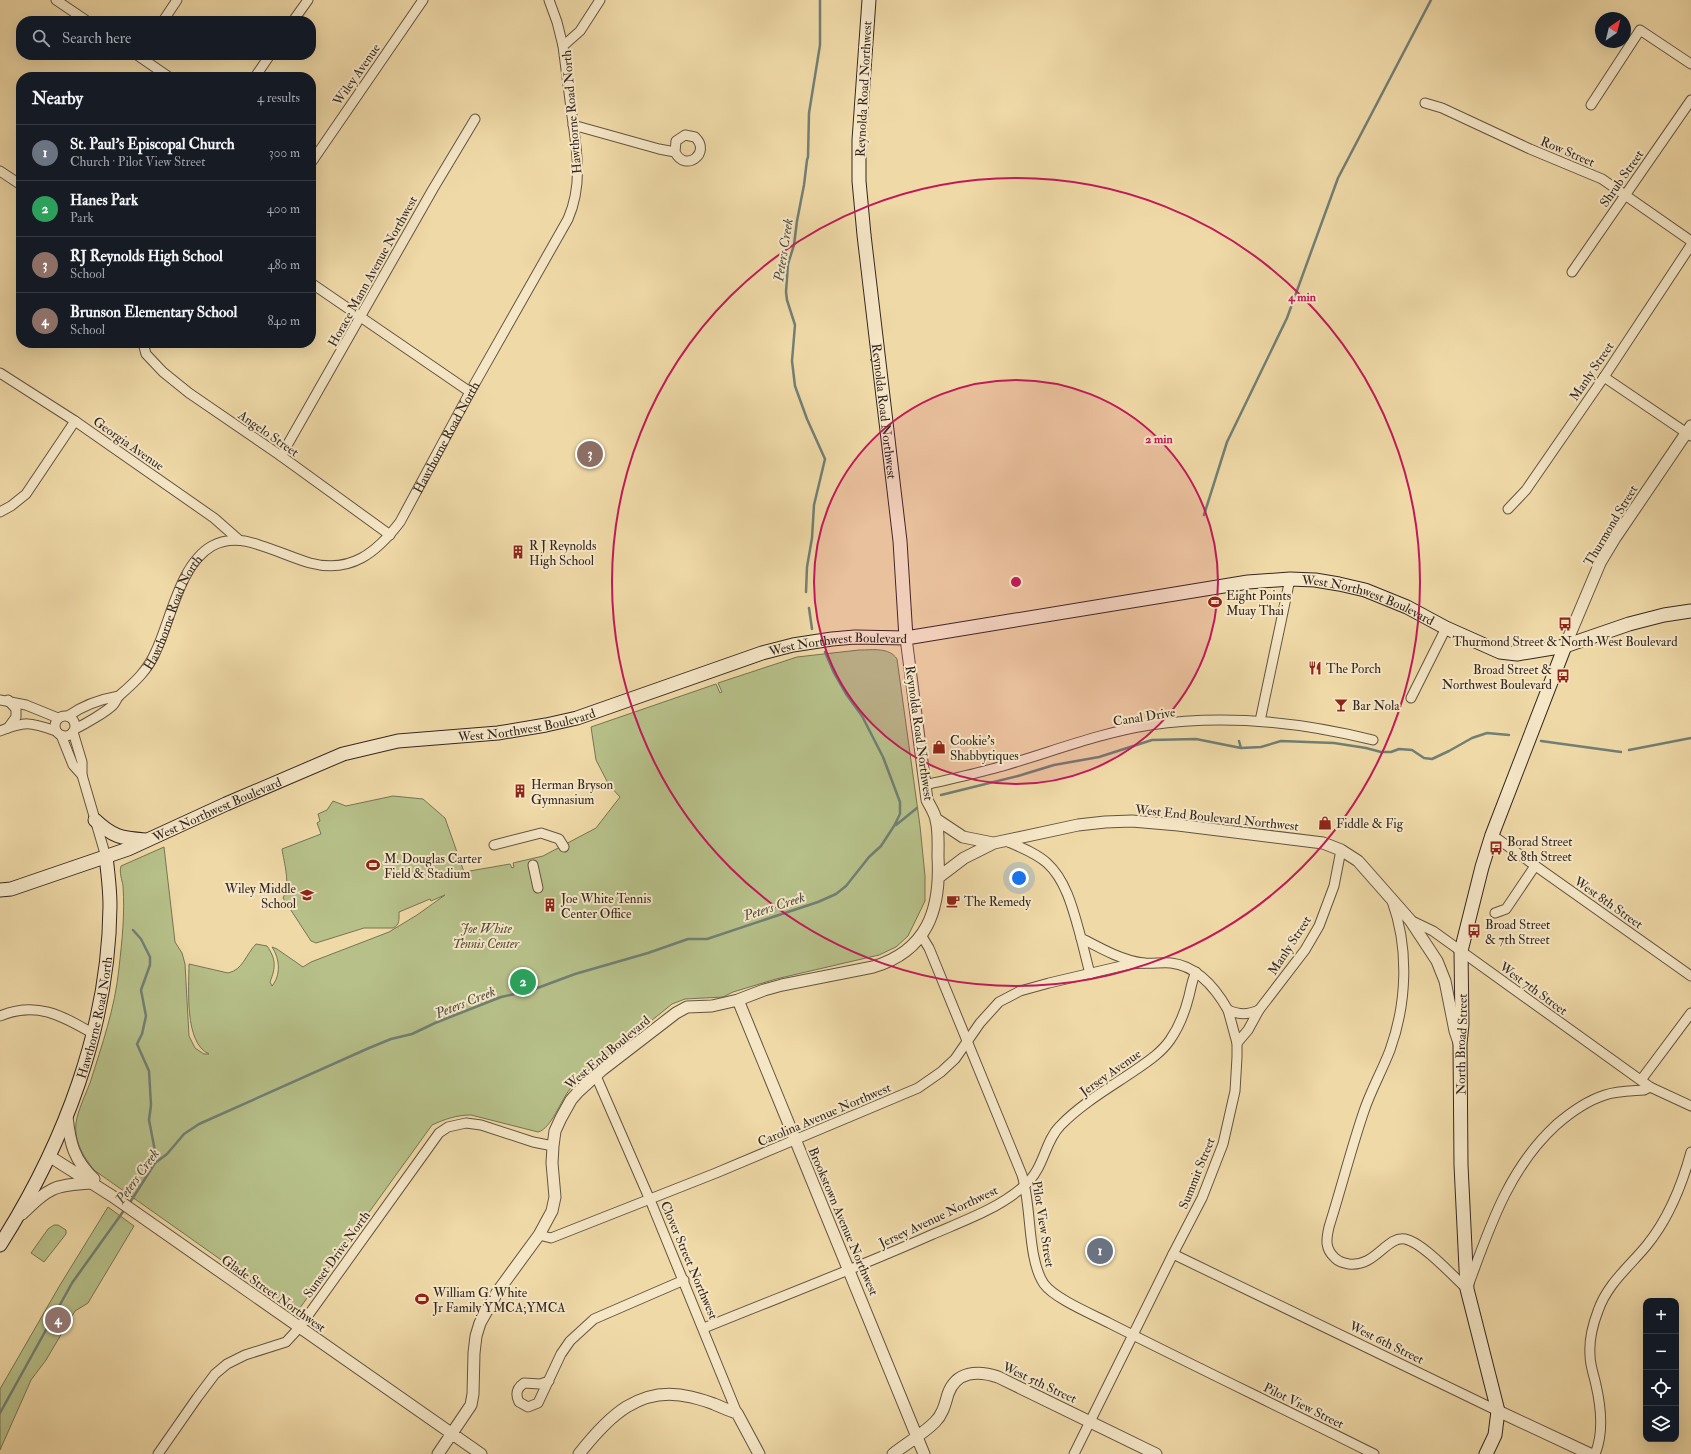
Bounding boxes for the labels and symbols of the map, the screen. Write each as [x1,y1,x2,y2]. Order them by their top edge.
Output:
north arrow [1595,12,1631,48]
street label: Reynolda Road Northwest [852,21,877,158]
street label: Wiley Avenue [329,40,385,110]
street label: Hawthorne Road North [559,49,585,175]
street label: Row Street [1538,133,1597,171]
street label: Shrub Street [1596,147,1647,210]
street label: Horace Mann Avenue Northwest [325,193,421,350]
water label: Peters Creek [770,217,797,284]
text: 4 min [1287,290,1317,305]
street label: Manly Street [1566,339,1618,405]
street label: Reynolda Road Northwest [868,343,900,480]
street label: Hawthorne Road North [410,379,483,496]
street label: Angelo Street [234,407,302,461]
street label: Georgia Avenue [90,413,167,474]
text: 2 min [1145,432,1173,447]
pin: 3 [577,439,603,469]
street label: Thurmond Street [1580,482,1641,569]
place label: R J Reynolds High School [529,538,597,569]
building icon: R J Reynolds High School [510,544,526,560]
street label: Hawthorne Road North [140,552,206,673]
street label: West Northwest Boulevard [1301,572,1437,629]
centre of rings [1009,575,1023,589]
place label: Eight Points Muay Thai [1226,588,1292,620]
sports icon: Eight Points Muay Thai [1207,594,1223,610]
bus stop icon: Thurmond Street & North West Boulevard [1557,616,1573,632]
street label: West Northwest Boulevard [766,630,908,660]
place label: Thurmond Street & North West Boulevard [1452,634,1678,650]
restaurant icon: The Porch [1307,660,1323,676]
place label: The Porch [1326,661,1381,677]
place label: Broad Street & Northwest Boulevard [1442,662,1553,693]
street label: Reynolda Road Northwest [901,665,936,802]
bus stop icon: Broad Street & Northwest Boulevard [1555,668,1571,684]
bar icon: Bar Nola [1333,697,1349,713]
place label: Bar Nola [1352,698,1400,714]
street label: Canal Drive [1112,704,1177,730]
street label: West Northwest Boulevard [456,705,598,745]
place label: Cookie's Shabbytiques [950,733,1019,765]
shop icon: Cookie's Shabbytiques [931,739,947,755]
street label: West Northwest Boulevard [149,774,285,846]
place label: Herman Bryson Gymnasium [531,777,613,809]
building icon: Herman Bryson Gymnasium [512,783,528,799]
street label: West End Boulevard Northwest [1133,801,1299,835]
shop icon: Fiddle & Fig [1317,815,1333,831]
place label: Fiddle & Fig [1336,816,1404,832]
place label: Borad Street & 8th Street [1507,834,1572,865]
bus stop icon: Borad Street & 8th Street [1488,840,1504,856]
place label: M. Douglas Carter Field & Stadium [384,851,482,882]
sports icon: M. Douglas Carter Field & Stadium [365,857,381,873]
your location [1009,868,1029,888]
street label: West 8th Street [1570,873,1646,932]
place label: Wiley Middle School [224,881,297,912]
school or university icon: Wiley Middle School [299,887,315,903]
water label: Peters Creek [740,889,807,925]
place label: Joe White Tennis Center Office [560,891,652,922]
cafe icon: The Remedy [945,893,961,909]
place label: The Remedy [964,894,1031,911]
building icon: Joe White Tennis Center Office [542,897,558,913]
street label: Manly Street [1265,913,1316,979]
place label: Broad Street & 7th Street [1485,917,1550,948]
park label: Joe White Tennis Center [453,921,520,952]
bus stop icon: Broad Street & 7th Street [1466,923,1482,939]
street label: Hawthorne Road North [74,956,116,1081]
street label: West 7th Street [1496,958,1570,1019]
pin: 2 [510,967,536,997]
water label: Peters Creek [432,983,498,1023]
street label: North Broad Street [1453,993,1471,1095]
street label: West End Boulevard [561,1012,654,1094]
street label: Jersey Avenue [1076,1045,1145,1101]
street label: Carolina Avenue Northwest [755,1080,893,1150]
street label: Summit Street [1175,1135,1219,1211]
water label: Peters Creek [111,1145,163,1208]
street label: Brookstown Avenue Northwest [804,1145,882,1298]
street label: Pilot View Street [1028,1180,1058,1269]
street label: Jersey Avenue Northwest [876,1182,1001,1253]
street label: Clover Street Northwest [657,1199,721,1322]
street label: Sunset Drive North [300,1208,374,1301]
pin: 1 [1087,1236,1113,1266]
street label: Glade Street Northwest [218,1252,329,1336]
place label: William G. White Jr Family YMCA;YMCA [432,1285,566,1317]
sports icon: William G. White Jr Family YMCA;YMCA [414,1291,430,1307]
pin: 4 [45,1305,71,1335]
street label: West 6th Street [1346,1318,1426,1368]
street label: West 5th Street [999,1358,1079,1407]
street label: Pilot View Street [1261,1380,1346,1432]

